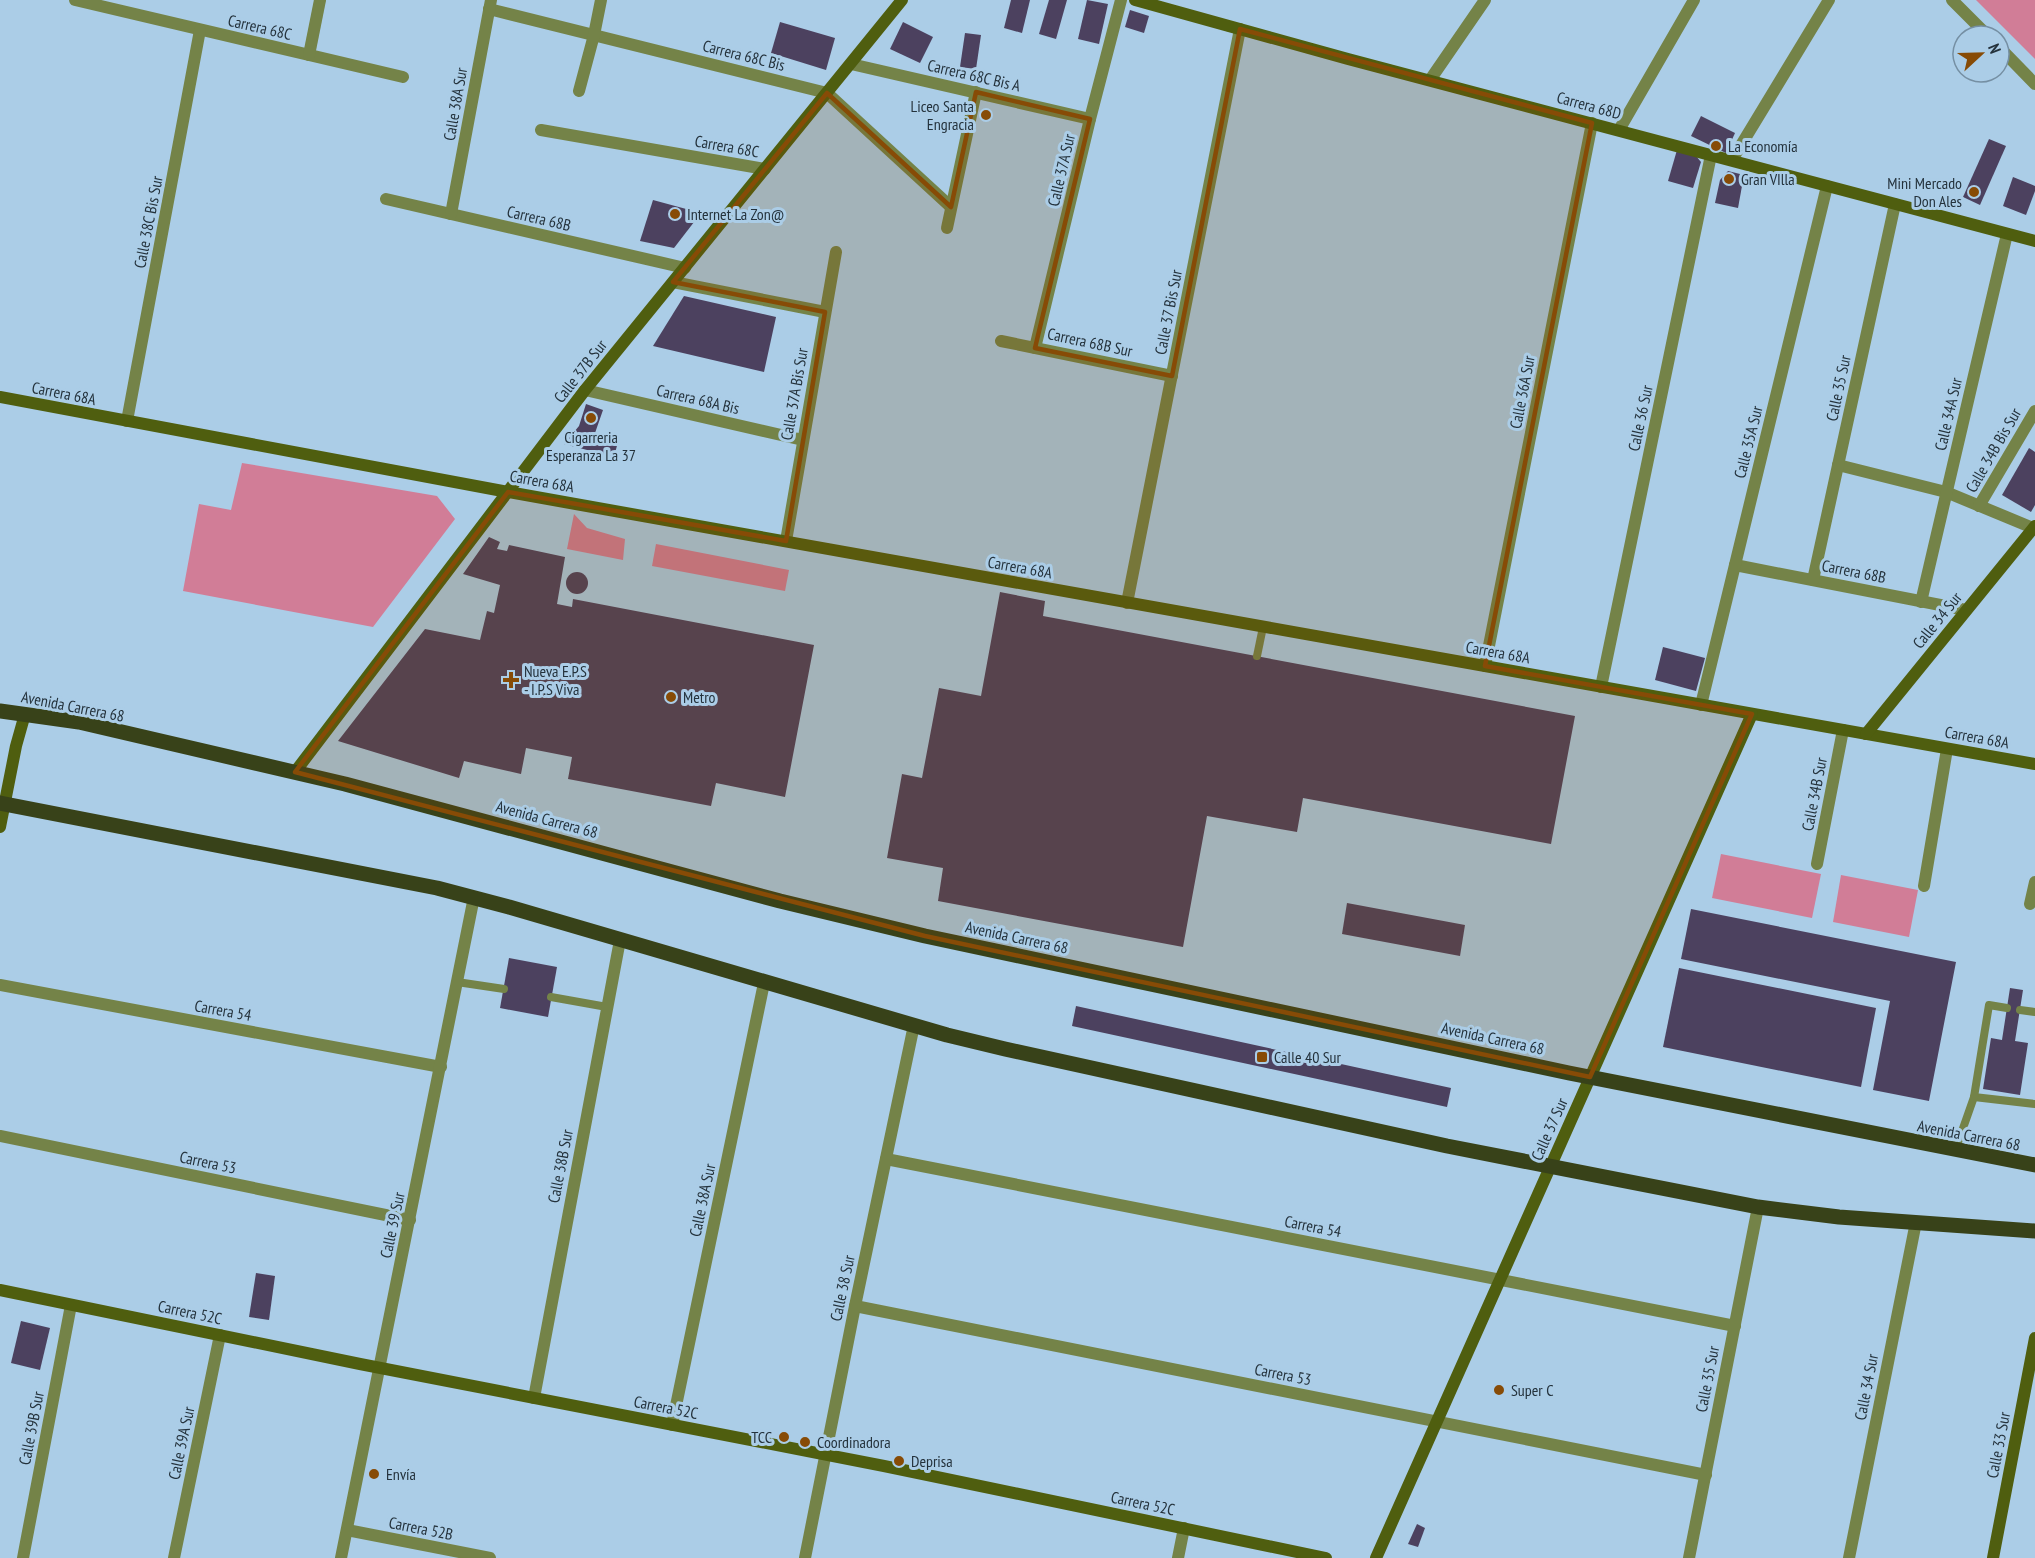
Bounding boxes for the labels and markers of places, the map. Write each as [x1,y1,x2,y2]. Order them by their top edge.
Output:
place label: Liceo Santa Engracia [911,96,974,134]
marker: Liceo Santa Engracia [979,108,993,122]
place label: La Economía [1728,136,1798,156]
marker: La Economía [1709,139,1723,153]
place label: Gran VIlla [1741,169,1795,189]
marker: Gran VIlla [1722,172,1736,186]
place label: Mini Mercado Don Ales [1887,173,1962,211]
marker: Mini Mercado Don Ales [1967,185,1981,199]
place label: Internet La Zon@ [687,204,784,224]
marker: Internet La Zon@ [668,207,682,221]
marker: Cigarreria Esperanza La 37 [584,411,598,425]
place label: Cigarreria Esperanza La 37 [546,427,636,465]
place label: Nueva E.P.S - I.P.S Viva [524,661,587,699]
marker: Nueva E.P.S - I.P.S Viva [502,671,520,689]
place label: Metro [683,687,716,707]
marker: Metro [664,690,678,704]
place label: Calle 40 Sur [1274,1047,1342,1067]
marker: Calle 40 Sur [1255,1050,1269,1064]
place label: Super C [1511,1380,1553,1400]
marker: Super C [1492,1383,1506,1397]
place label: TCC [751,1427,772,1447]
marker: TCC [777,1430,791,1444]
place label: Coordinadora [817,1432,891,1452]
marker: Coordinadora [798,1435,812,1449]
place label: Deprisa [911,1451,953,1471]
marker: Deprisa [892,1454,906,1468]
place label: Envía [386,1464,416,1484]
marker: Envía [367,1467,381,1481]

